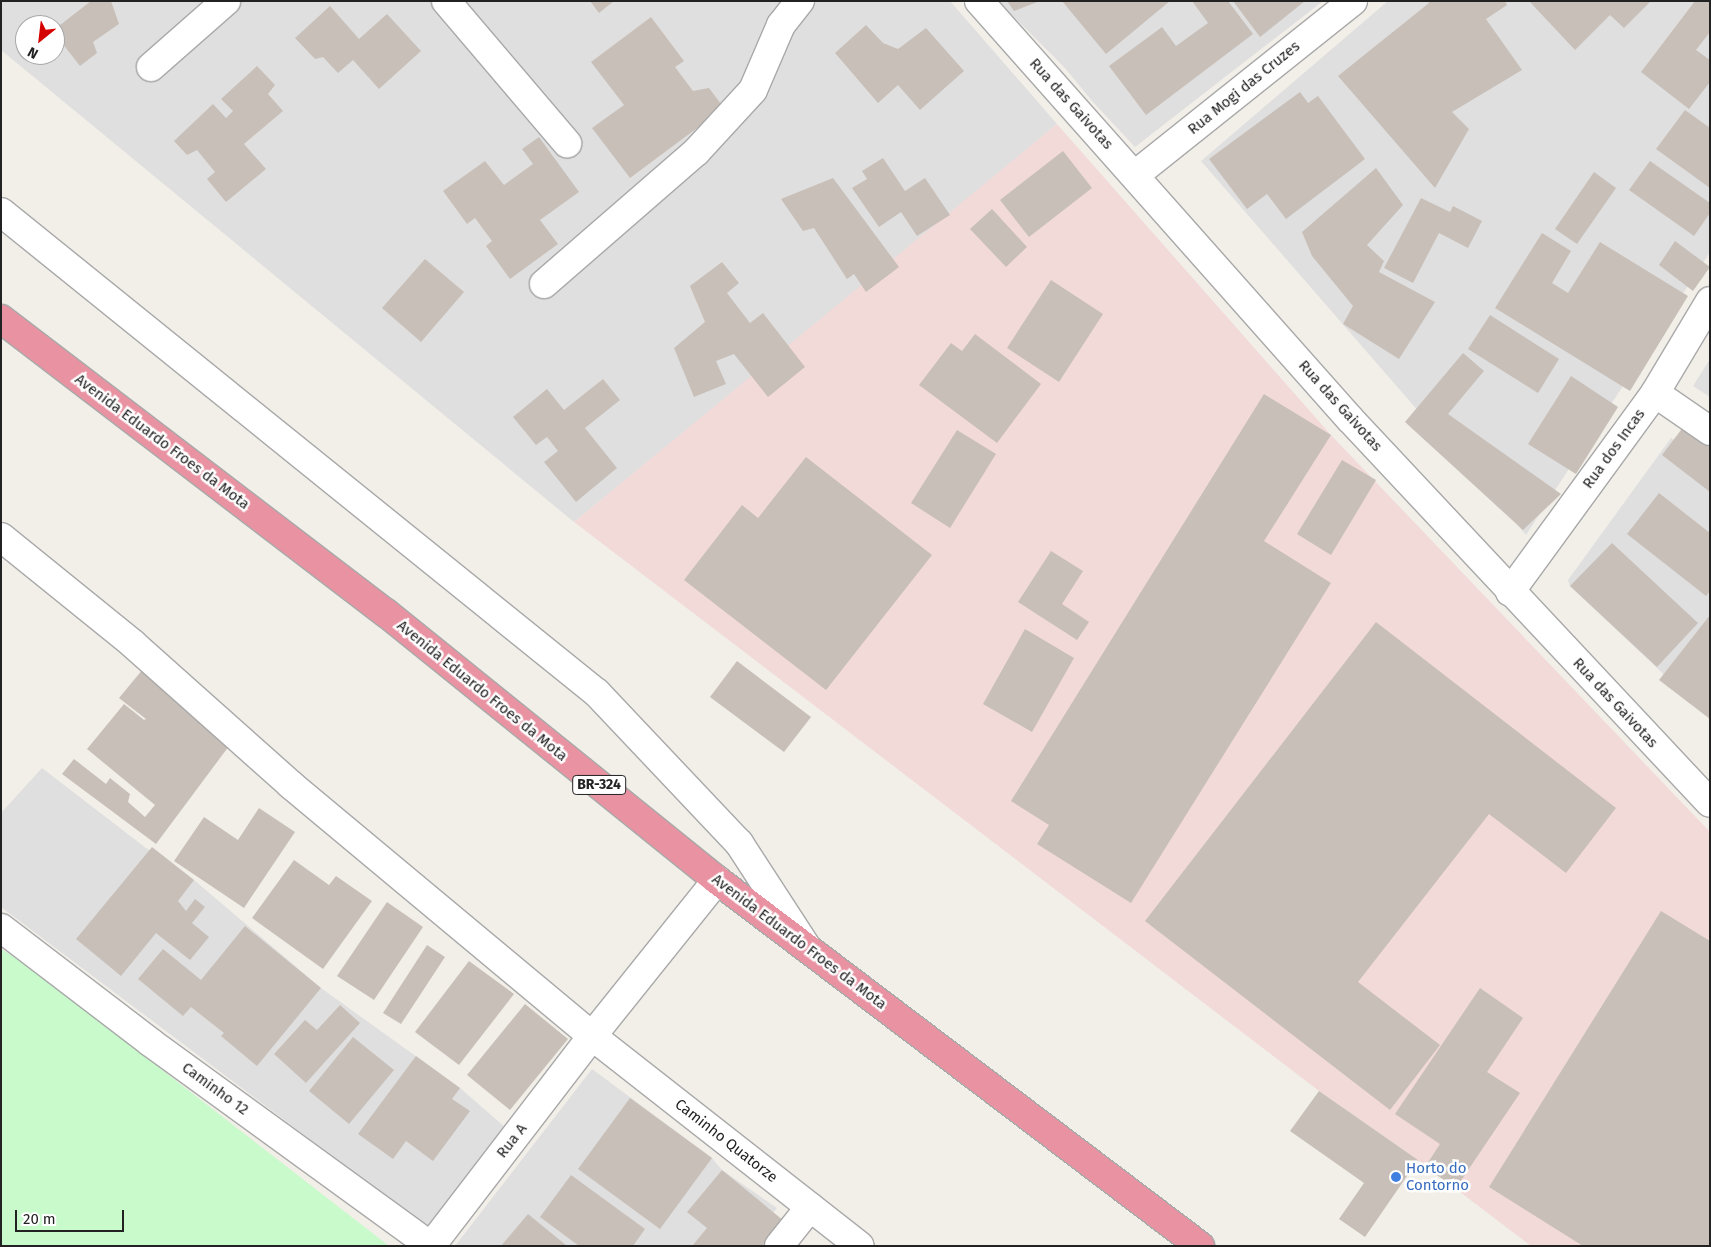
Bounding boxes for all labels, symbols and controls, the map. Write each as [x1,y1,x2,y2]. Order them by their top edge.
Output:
north arrow [15,15,65,65]
street label: Rua Mogi das Cruzes [1184,37,1304,139]
text: N [25,43,41,62]
street label: Rua das Gaivotas [1025,55,1117,153]
street label: Rua das Gaivotas [1294,357,1386,455]
street label: Avenida Eduardo Froes da Mota [71,370,253,514]
street label: Rua dos Incas [1579,406,1649,492]
street label: Avenida Eduardo Froes da Mota [393,617,571,765]
street label: Rua das Gaivotas [1569,654,1661,752]
road number: BR-324 [572,774,626,796]
street label: Avenida Eduardo Froes da Mota [708,870,890,1014]
street label: Caminho 12 [178,1059,252,1119]
street label: Caminho Quatorze [671,1095,781,1187]
street label: Rua A [493,1120,531,1162]
place label: Horto do Contorno [1406,1159,1469,1194]
marker: Horto do Contorno [1390,1171,1402,1183]
scale bar [18,1200,126,1232]
text: 20 m [23,1210,56,1228]

